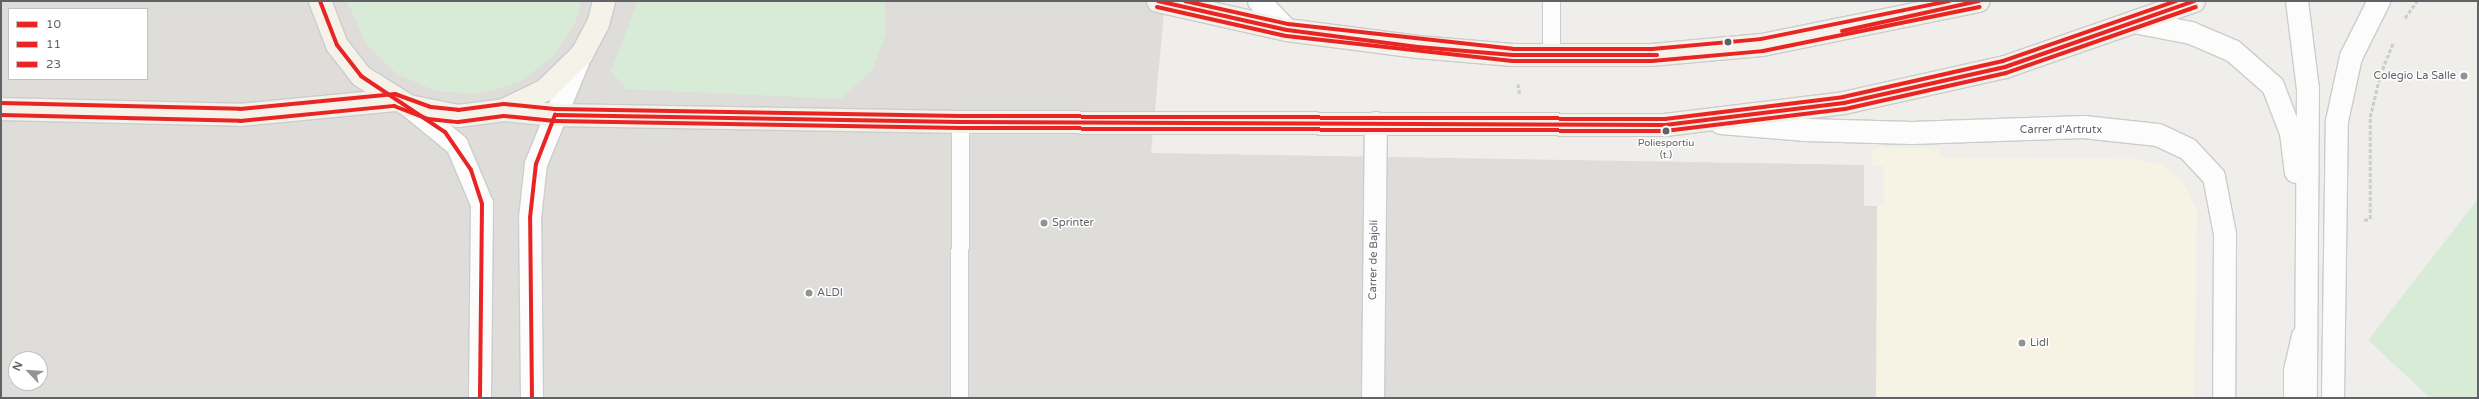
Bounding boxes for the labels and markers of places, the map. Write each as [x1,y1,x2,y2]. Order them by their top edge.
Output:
unlabelled marker [1723,37,1733,47]
place label: Colegio La Salle [2374,69,2456,83]
marker: Colegio La Salle [2459,71,2469,81]
marker: Poliesportiu (t.) [1661,126,1671,136]
place label: Poliesportiu (t.) [1638,137,1694,160]
place label: Sprinter [1052,216,1094,230]
marker: Sprinter [1039,218,1049,228]
place label: ALDI [817,286,843,300]
marker: ALDI [804,288,814,298]
place label: Lidl [2030,336,2049,350]
marker: Lidl [2017,338,2027,348]

